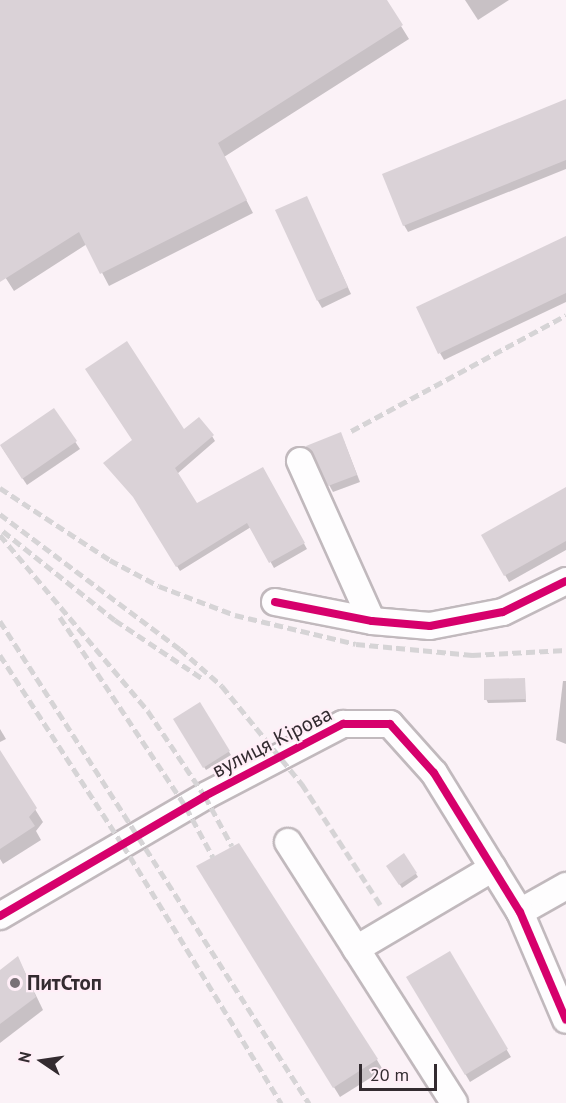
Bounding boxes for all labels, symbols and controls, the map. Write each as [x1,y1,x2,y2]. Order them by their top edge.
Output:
street label: вулиця Кірова [208,701,336,783]
place label: ПитСтоп [27,970,102,996]
marker: ПитСтоп [8,976,22,990]
north arrow [12,1031,72,1091]
text: N [14,1050,35,1064]
scale bar [362,1052,440,1090]
text: 20 m [370,1063,409,1086]

